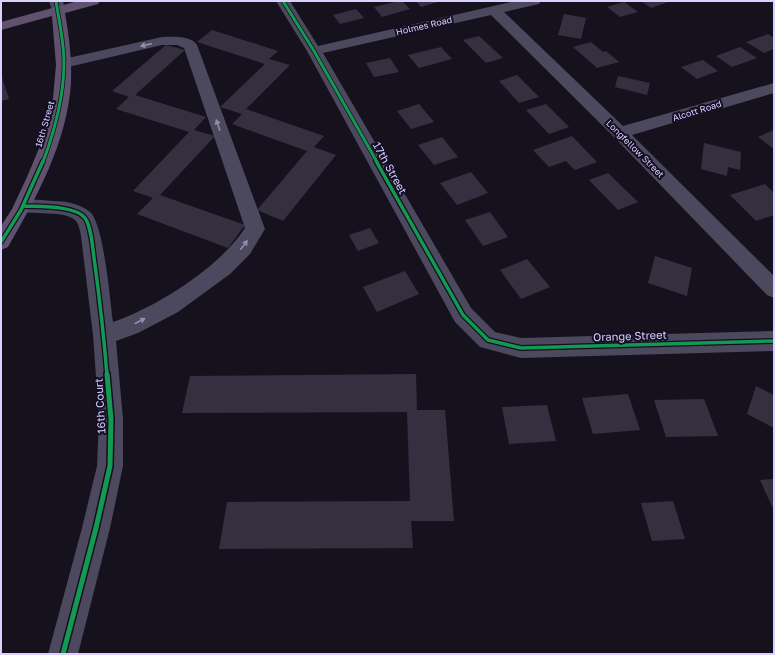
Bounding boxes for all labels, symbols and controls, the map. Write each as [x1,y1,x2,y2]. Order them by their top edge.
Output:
street label: Holmes Road [395,14,453,37]
one-way arrow [140,42,152,48]
street label: Alcott Road [671,98,723,123]
street label: 16th Street [33,99,57,148]
street label: Longfellow Street [604,118,667,180]
one-way arrow [215,119,221,131]
street label: 17th Street [371,139,410,196]
one-way arrow [240,240,248,251]
one-way arrow [134,318,146,325]
street label: Orange Street [593,328,667,343]
street label: 16th Court [92,378,107,434]

